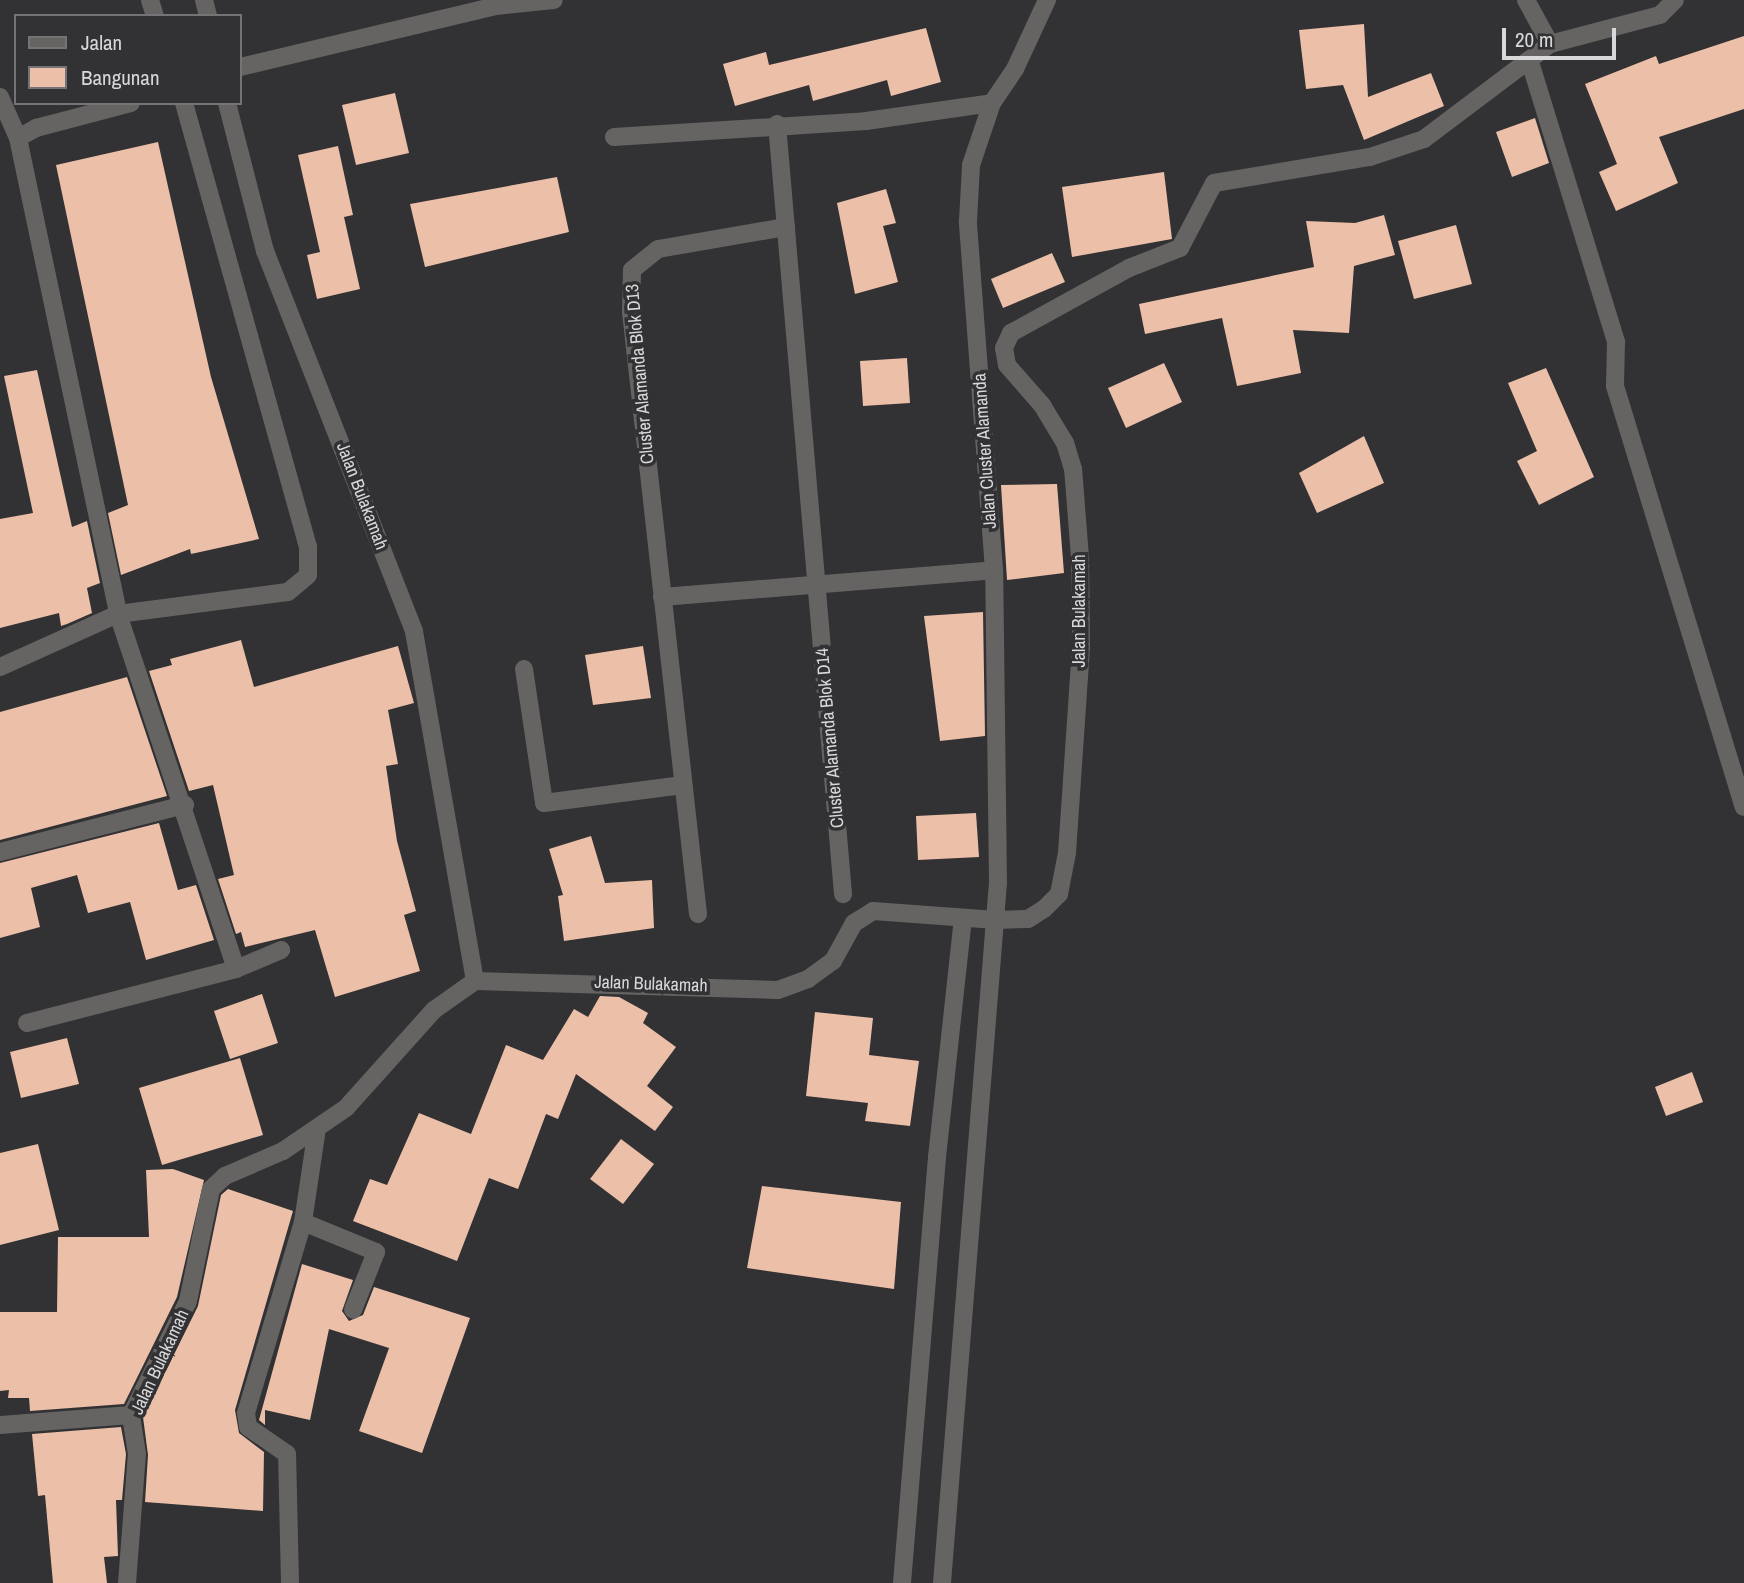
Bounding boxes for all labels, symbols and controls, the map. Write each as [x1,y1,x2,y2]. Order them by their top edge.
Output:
legend [14,14,242,105]
scale bar [1506,14,1620,58]
text: 20 m [1515,25,1553,54]
text: Jalan [81,28,122,57]
text: Bangunan [81,63,160,92]
street label: Cluster Alamanda Blok D13 [621,283,659,465]
street label: Jalan Cluster Alamanda [969,372,1001,530]
street label: Jalan Bulakamah [332,439,392,553]
street label: Jalan Bulakamah [1068,554,1090,668]
street label: Cluster Alamanda Blok D14 [811,647,849,829]
street label: Jalan Bulakamah [594,971,708,997]
street label: Jalan Bulakamah [126,1306,194,1418]

